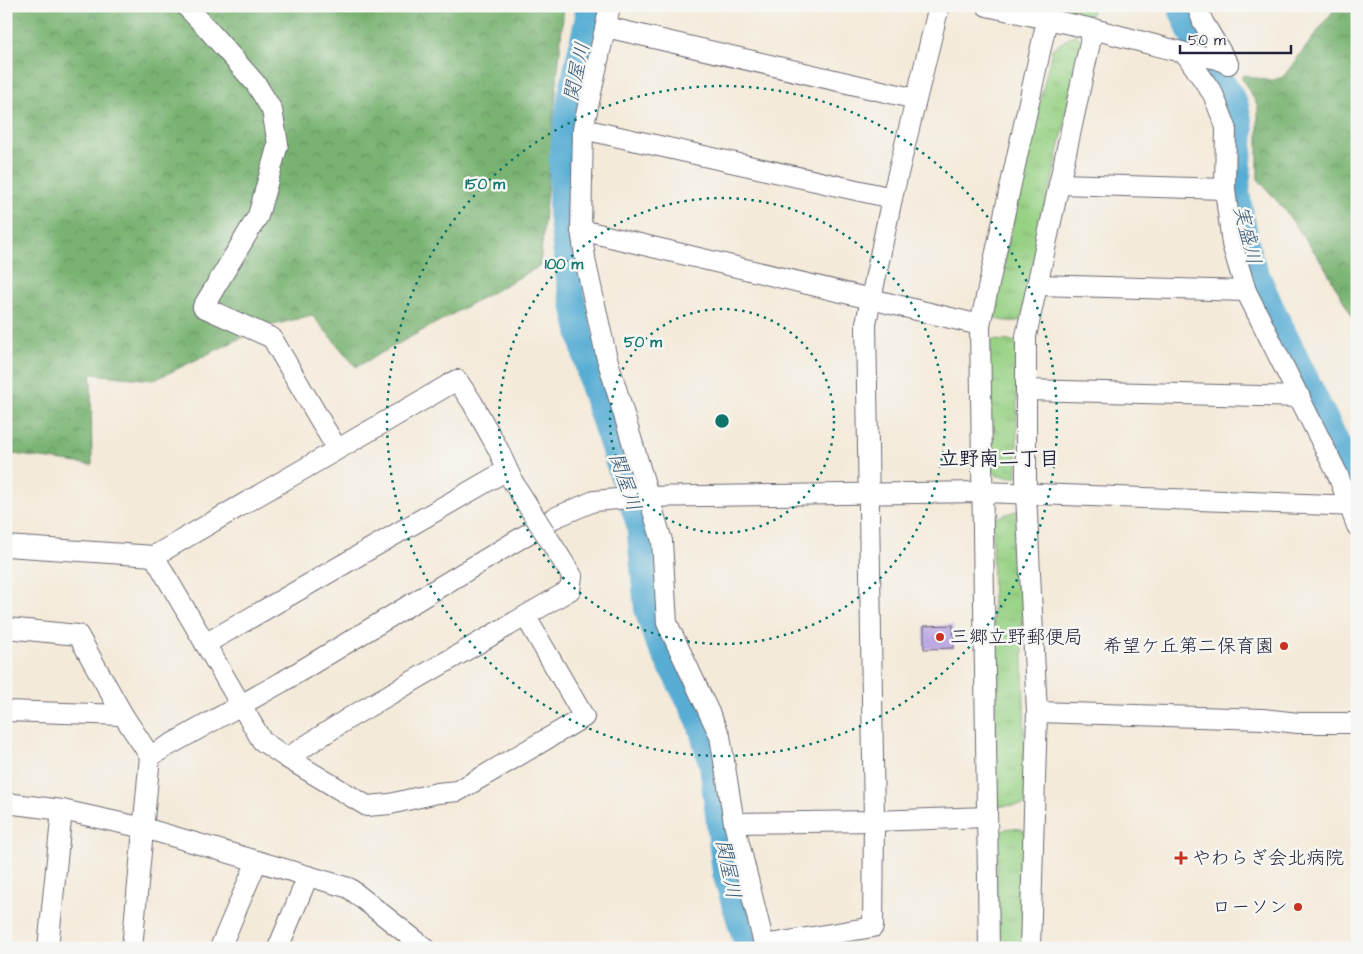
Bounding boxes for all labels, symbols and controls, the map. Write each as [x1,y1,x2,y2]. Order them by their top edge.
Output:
scale bar [1180,22,1292,54]
text: 50 m [1188,30,1226,51]
water label: 関屋川 [557,40,597,104]
text: 150 m [465,174,505,195]
water label: 実盛川 [1226,203,1268,267]
text: 100 m [545,254,584,275]
text: 50 m [624,332,662,353]
centre of rings [713,412,731,430]
district label: 立野南二丁目 [939,445,1059,473]
water label: 関屋川 [602,449,648,515]
place label: 三郷立野郵便局 [950,624,1083,651]
marker: 三郷立野郵便局 [934,631,946,643]
place label: 希望ケ丘第二保育園 [1103,633,1274,660]
marker: 希望ケ丘第二保育園 [1278,640,1290,652]
water label: 関屋川 [709,837,747,901]
place label: やわらぎ会北病院 [1192,845,1344,872]
marker: やわらぎ会北病院 [1174,851,1188,865]
place label: ローソン [1212,894,1288,921]
marker: ローソン [1292,901,1304,913]

